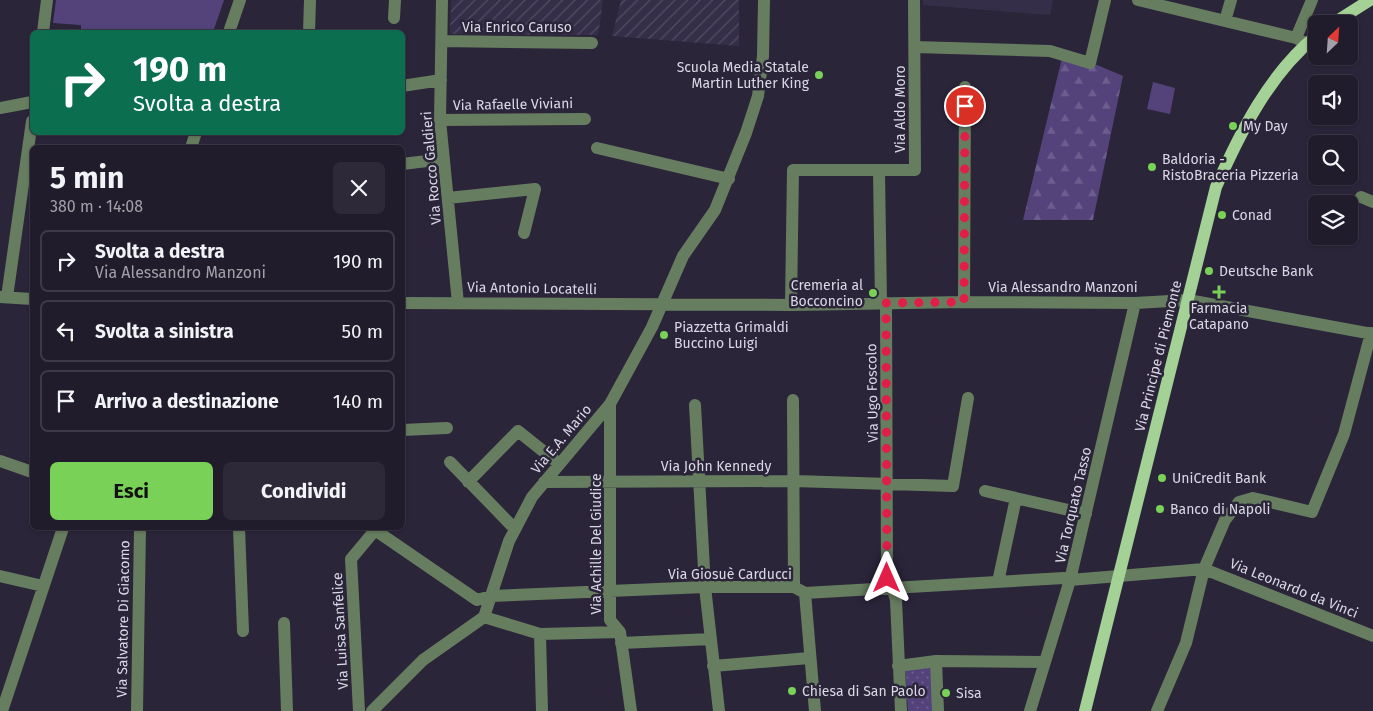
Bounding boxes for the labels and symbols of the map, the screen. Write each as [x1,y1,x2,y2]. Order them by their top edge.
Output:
north arrow [1308,15,1358,65]
street label: Via Enrico Caruso [462,19,572,36]
place label: Scuola Media Statale Martin Luther King [677,59,810,92]
street label: Via Aldo Moro [892,65,909,153]
marker: Scuola Media Statale Martin Luther King [813,69,825,81]
pin [944,85,986,127]
street label: Via Rafaelle Viviani [453,95,573,114]
street label: Via Rocco Galdieri [418,111,445,225]
place label: My Day [1243,118,1288,135]
marker: My Day [1227,120,1239,132]
place label: Baldoria - RistoBraceria Pizzeria [1162,151,1299,184]
marker: Baldoria - RistoBraceria Pizzeria [1146,161,1158,173]
place label: Conad [1232,207,1272,224]
marker: Conad [1216,209,1228,221]
place label: Deutsche Bank [1219,263,1314,280]
marker: Deutsche Bank [1203,265,1215,277]
place label: Cremeria al Bocconcino [790,277,863,310]
street label: Via Antonio Locatelli [467,279,597,298]
street label: Via Alessandro Manzoni [988,279,1138,296]
street label: Via Principe di Piemonte [1131,279,1186,434]
marker: Farmacia Catapano [1213,286,1225,298]
marker: Cremeria al Bocconcino [867,287,879,299]
place label: Farmacia Catapano [1189,300,1249,333]
place label: Piazzetta Grimaldi Buccino Luigi [674,319,789,352]
marker: Piazzetta Grimaldi Buccino Luigi [658,329,670,341]
street label: Via Ugo Foscolo [863,343,882,443]
street label: Via E.A. Mario [528,401,595,477]
street label: Via Torquato Tasso [1052,445,1095,565]
street label: Via John Kennedy [661,458,771,475]
place label: UniCredit Bank [1172,470,1267,487]
marker: UniCredit Bank [1156,472,1168,484]
street label: Via Achille Del Giudice [588,473,605,615]
place label: Banco di Napoli [1170,501,1270,518]
marker: Banco di Napoli [1154,503,1166,515]
street label: Via Salvatore Di Giacomo [114,540,133,698]
position arrow [860,551,912,603]
street label: Via Leonardo da Vinci [1227,555,1360,622]
street label: Via Giosuè Carducci [668,566,792,583]
street label: Via Luisa Sanfelice [329,572,352,690]
place label: Chiesa di San Paolo [802,683,926,700]
marker: Chiesa di San Paolo [786,685,798,697]
place label: Sisa [956,685,982,702]
marker: Sisa [940,687,952,699]

